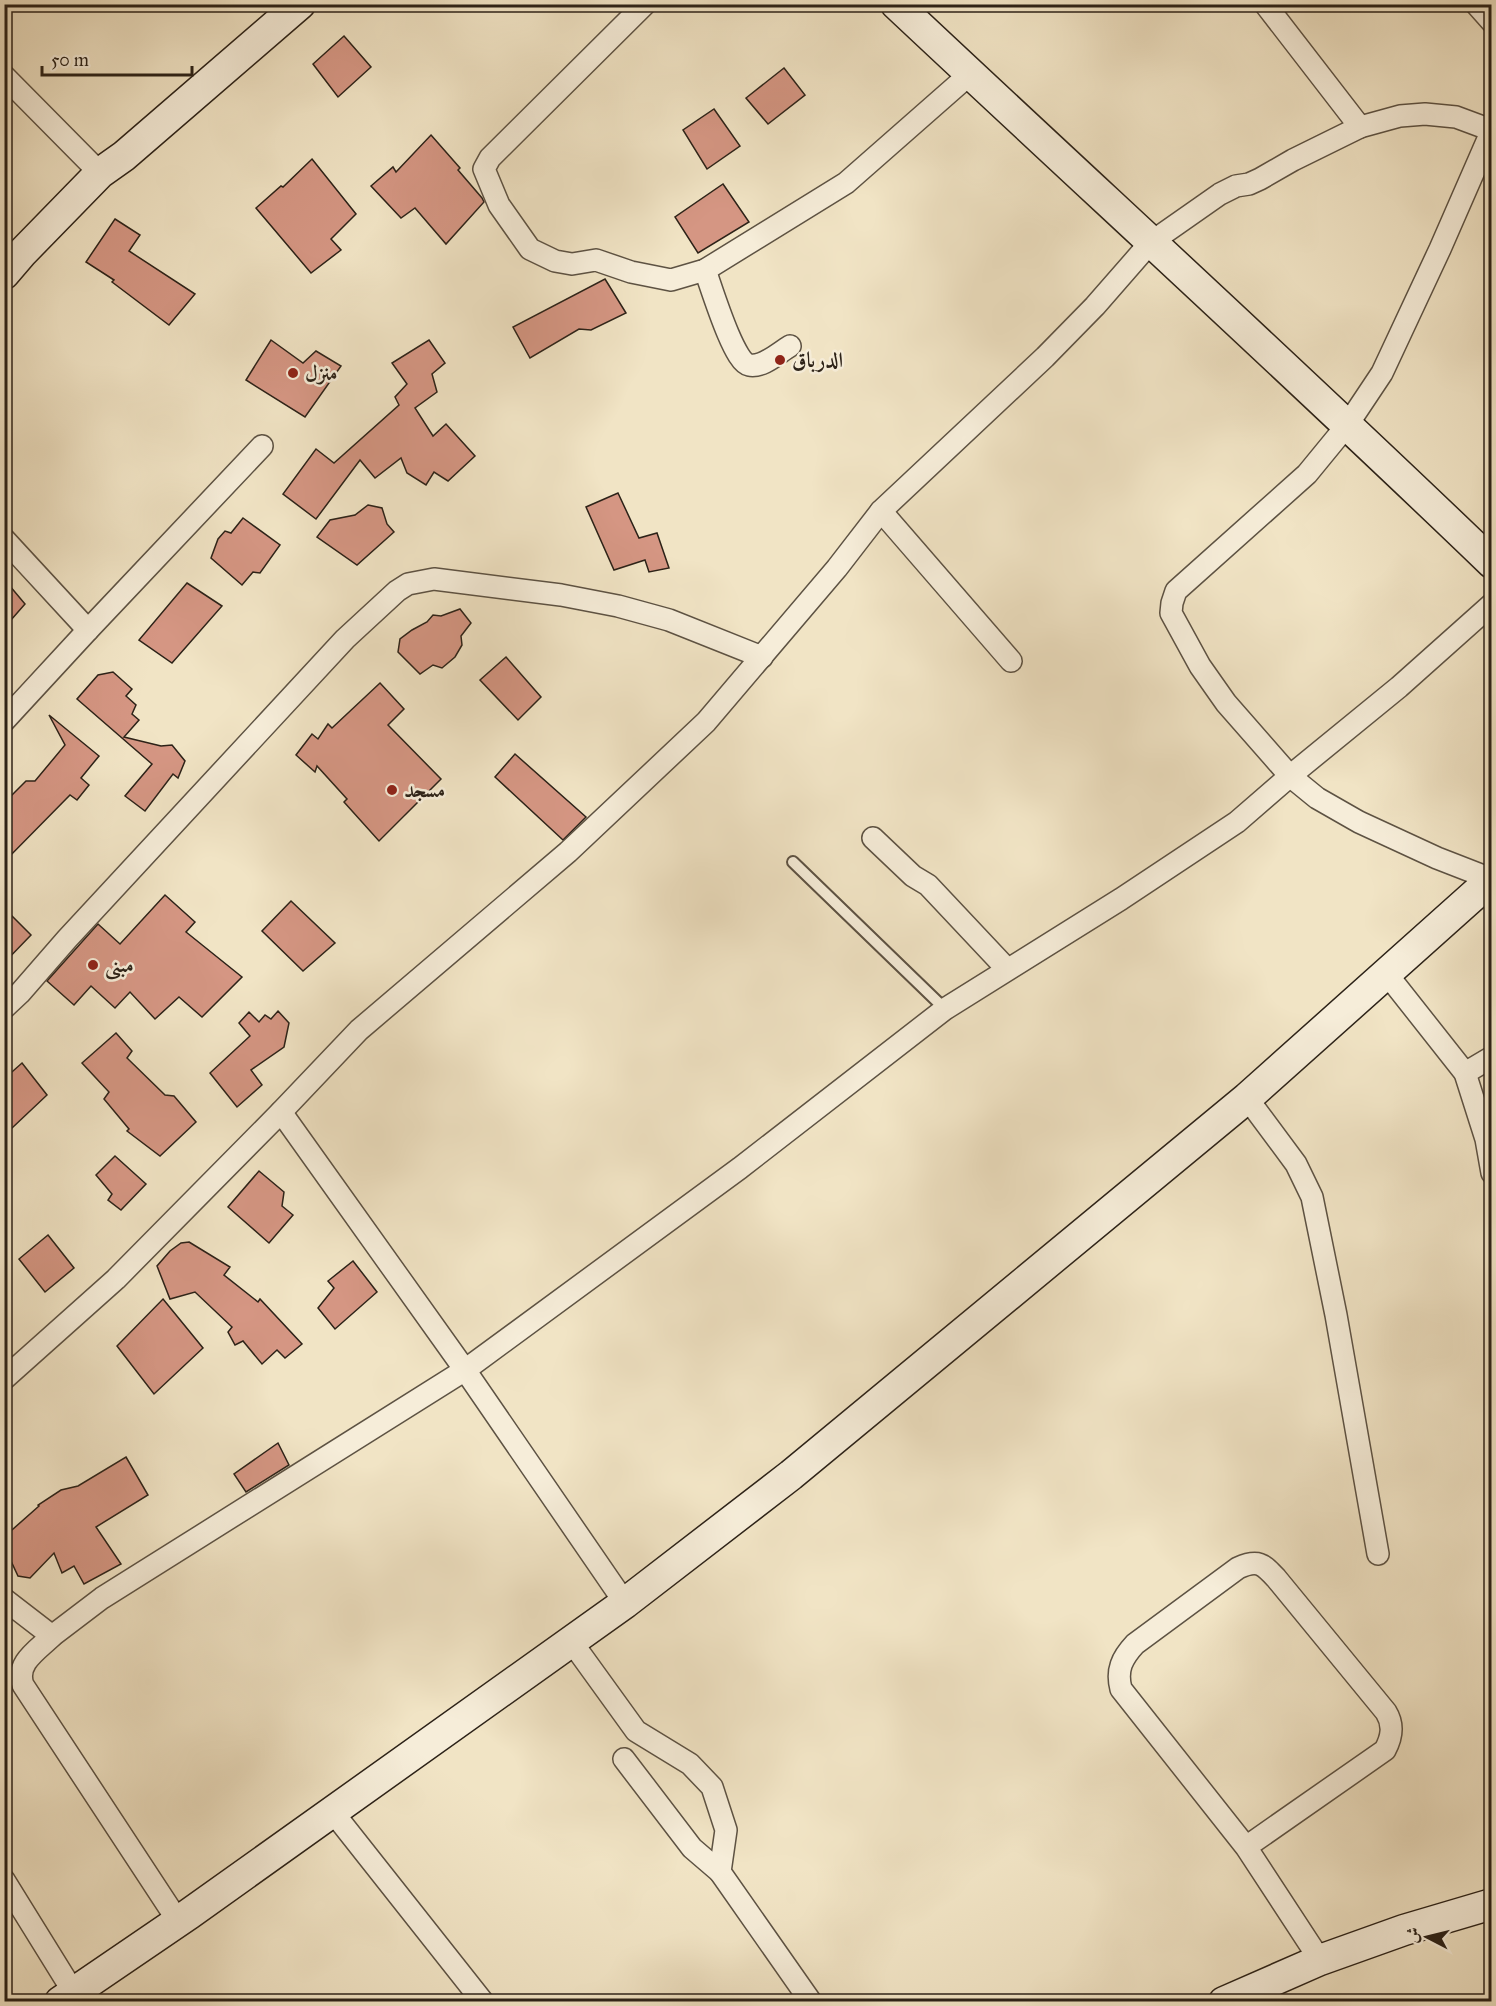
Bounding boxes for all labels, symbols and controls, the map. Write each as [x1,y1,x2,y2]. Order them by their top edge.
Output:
scale bar [42,39,192,77]
text: 50 m [51,49,89,71]
place label: الدرباق [792,347,843,373]
marker: الدرباق [773,353,787,367]
place label: منزل [305,360,337,386]
marker: منزل [286,366,300,380]
place label: مسجد [404,777,445,803]
marker: مسجد [385,783,399,797]
place label: مبنى [105,952,134,980]
marker: مبنى [86,958,100,972]
north arrow [1397,1907,1457,1967]
text: ش [1402,1926,1423,1944]

